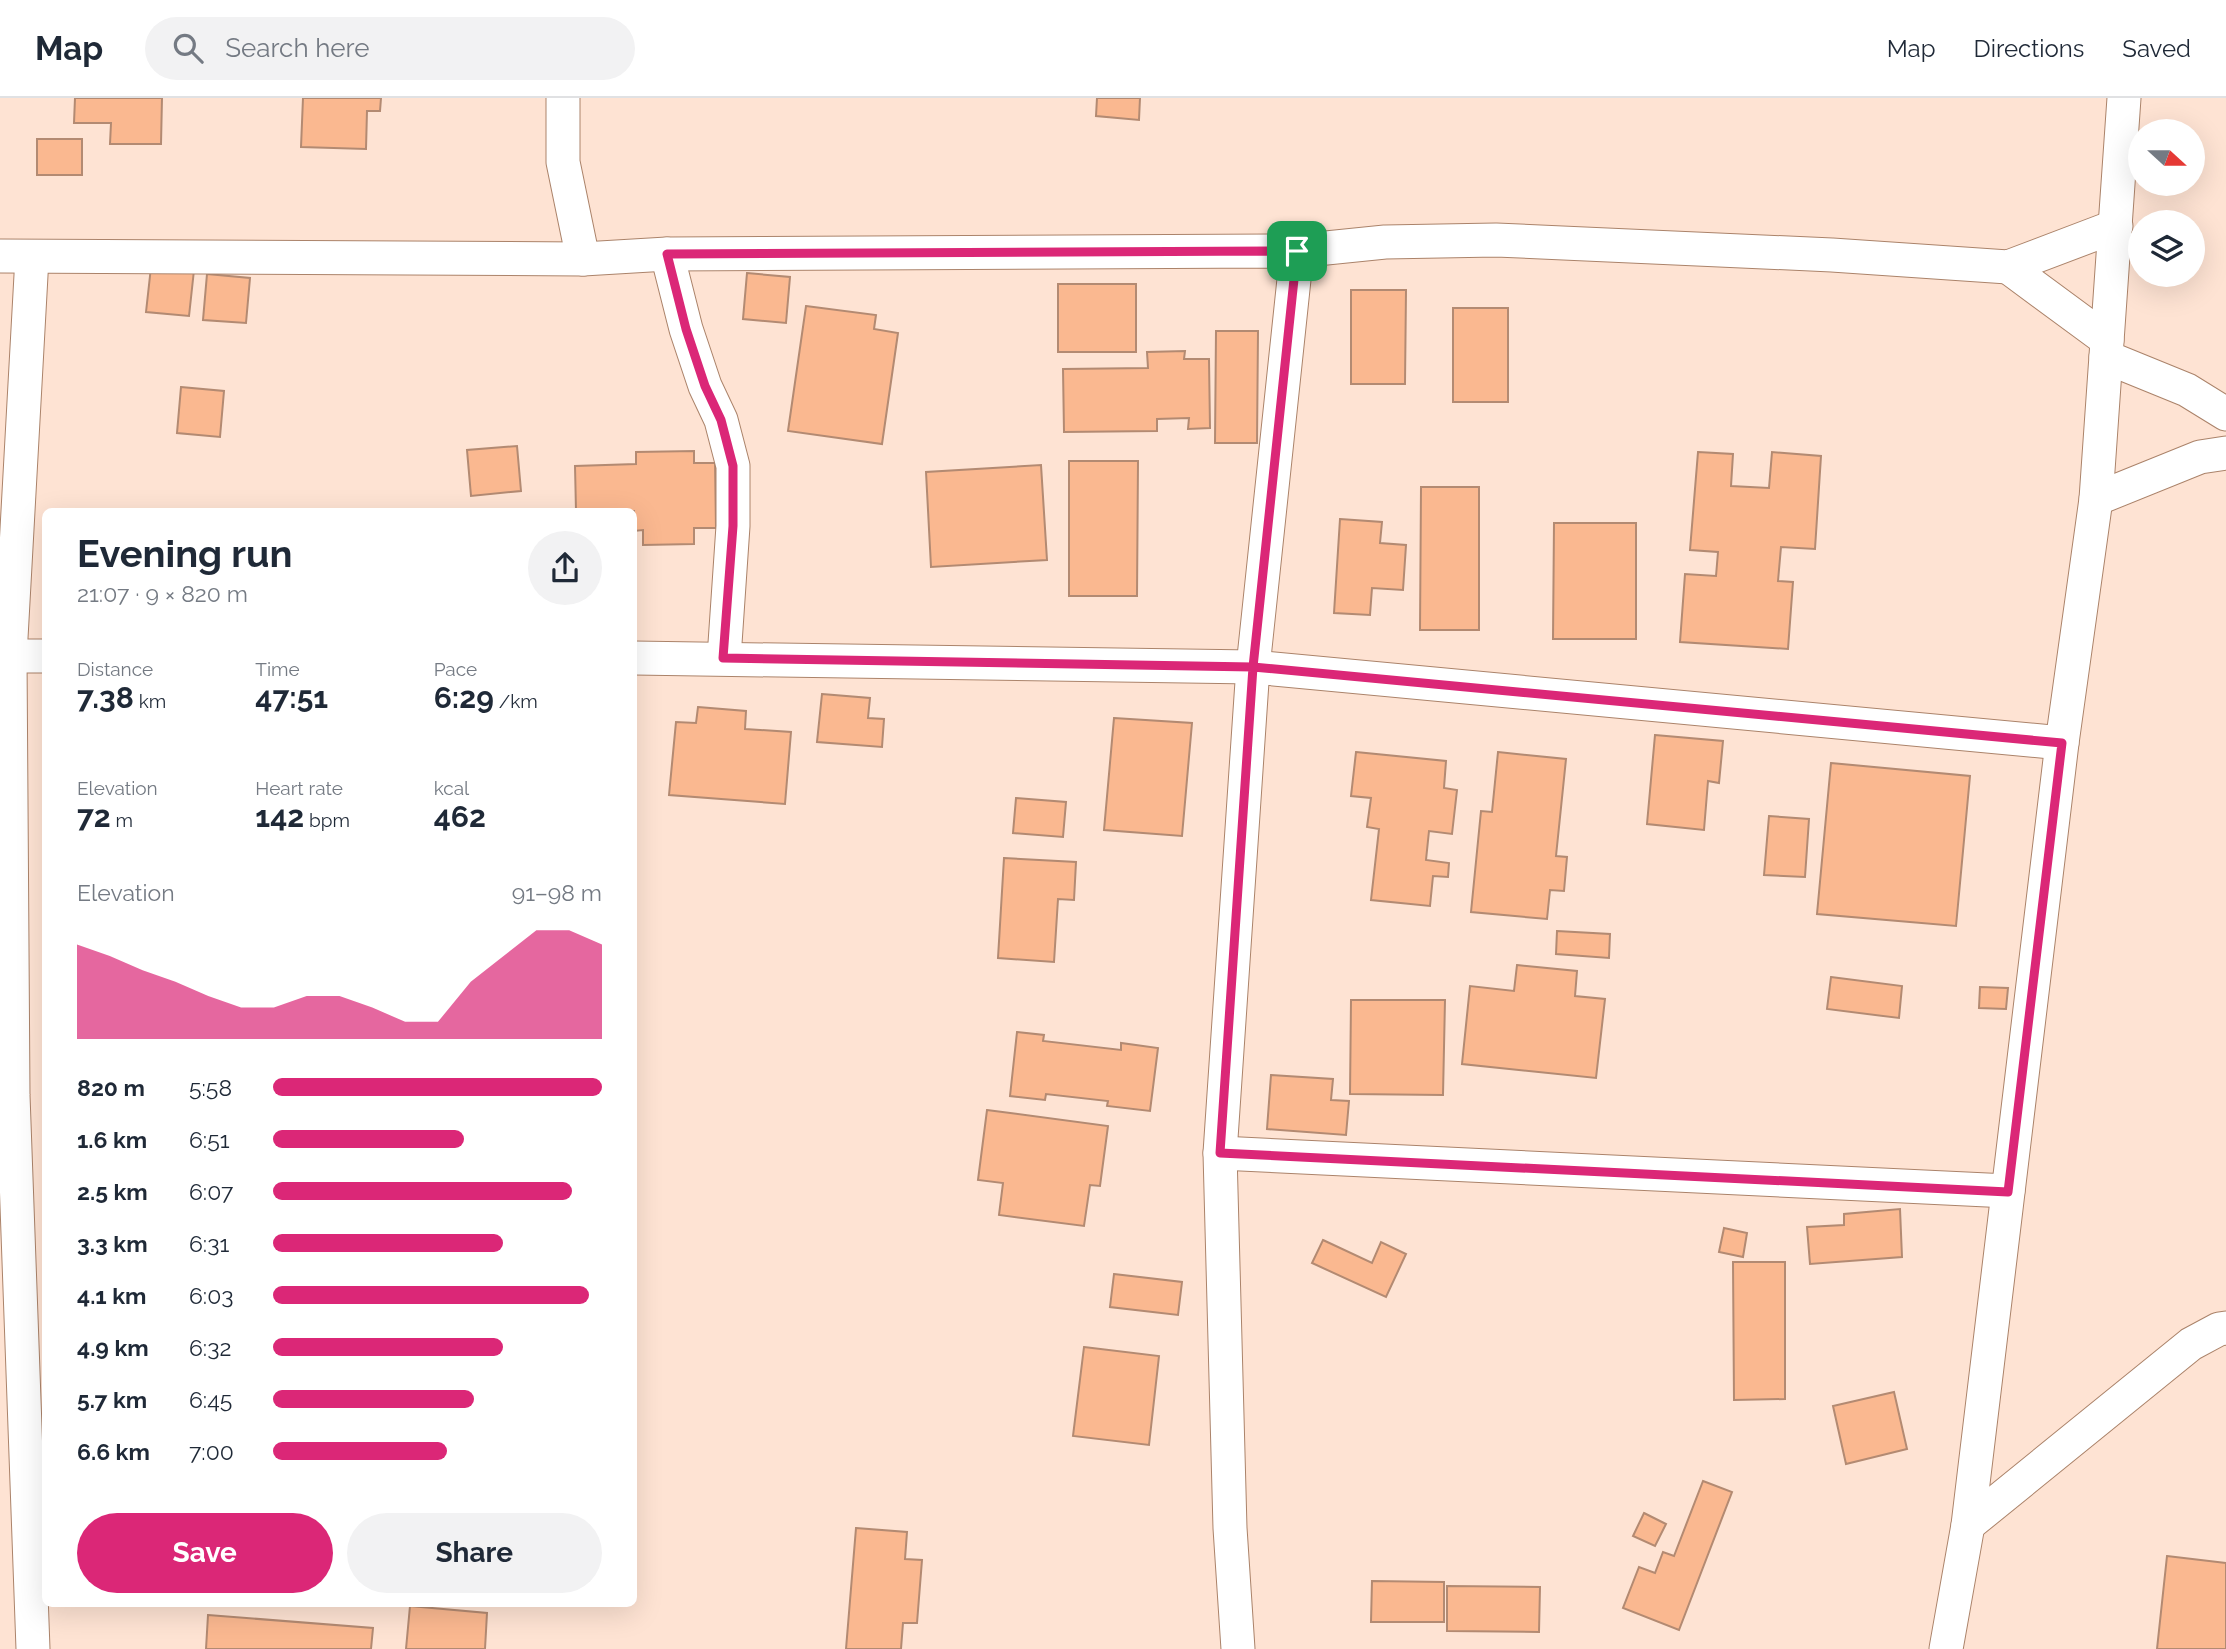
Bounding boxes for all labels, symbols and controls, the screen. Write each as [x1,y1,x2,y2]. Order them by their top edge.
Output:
search box [145,17,635,80]
text: Map [35,29,103,68]
icon: search [169,29,207,67]
text: Search here [225,33,370,63]
text: Map [1887,34,1936,63]
text: Directions [1974,34,2084,63]
text: Saved [2122,34,2191,63]
north arrow [2128,119,2205,196]
map controls [2128,119,2205,287]
button: layers [2128,210,2205,287]
pin [1267,221,1327,281]
icon: arrive [1278,232,1316,270]
text: Evening run [77,531,292,576]
button: share [528,531,602,605]
text: 21:07 · 9 × 820 m [77,580,248,607]
text: Distance [77,658,153,680]
text: Time [255,658,300,680]
text: Pace [434,658,477,680]
text: 7.38 [77,680,134,715]
text: 47:51 [255,680,328,715]
text: 6:29 [434,680,494,715]
text: km [134,690,166,712]
text: /km [494,690,538,712]
text: Elevation [77,777,158,799]
text: Heart rate [255,777,343,799]
text: kcal [434,777,469,799]
text: 72 [77,799,111,834]
text: 142 [255,799,304,834]
text: 462 [434,799,486,834]
text: m [111,809,133,831]
text: bpm [304,809,350,831]
text: Elevation [77,879,175,906]
text: 91–98 m [512,879,602,906]
text: 820 m [77,1074,145,1101]
text: 5:58 [189,1074,232,1101]
text: 1.6 km [77,1126,147,1153]
text: 6:51 [189,1126,230,1153]
text: 2.5 km [77,1178,148,1205]
text: 6:07 [189,1178,233,1205]
text: 3.3 km [77,1230,148,1257]
text: 6:31 [189,1230,229,1257]
text: 4.1 km [77,1282,146,1309]
text: 6:03 [189,1282,234,1309]
text: 4.9 km [77,1334,149,1361]
text: 6:32 [189,1334,231,1361]
text: 5.7 km [77,1386,147,1413]
text: 6:45 [189,1386,232,1413]
text: 6.6 km [77,1438,150,1465]
text: 7:00 [189,1438,234,1465]
button: Save [77,1513,333,1593]
button: Share [347,1513,602,1593]

